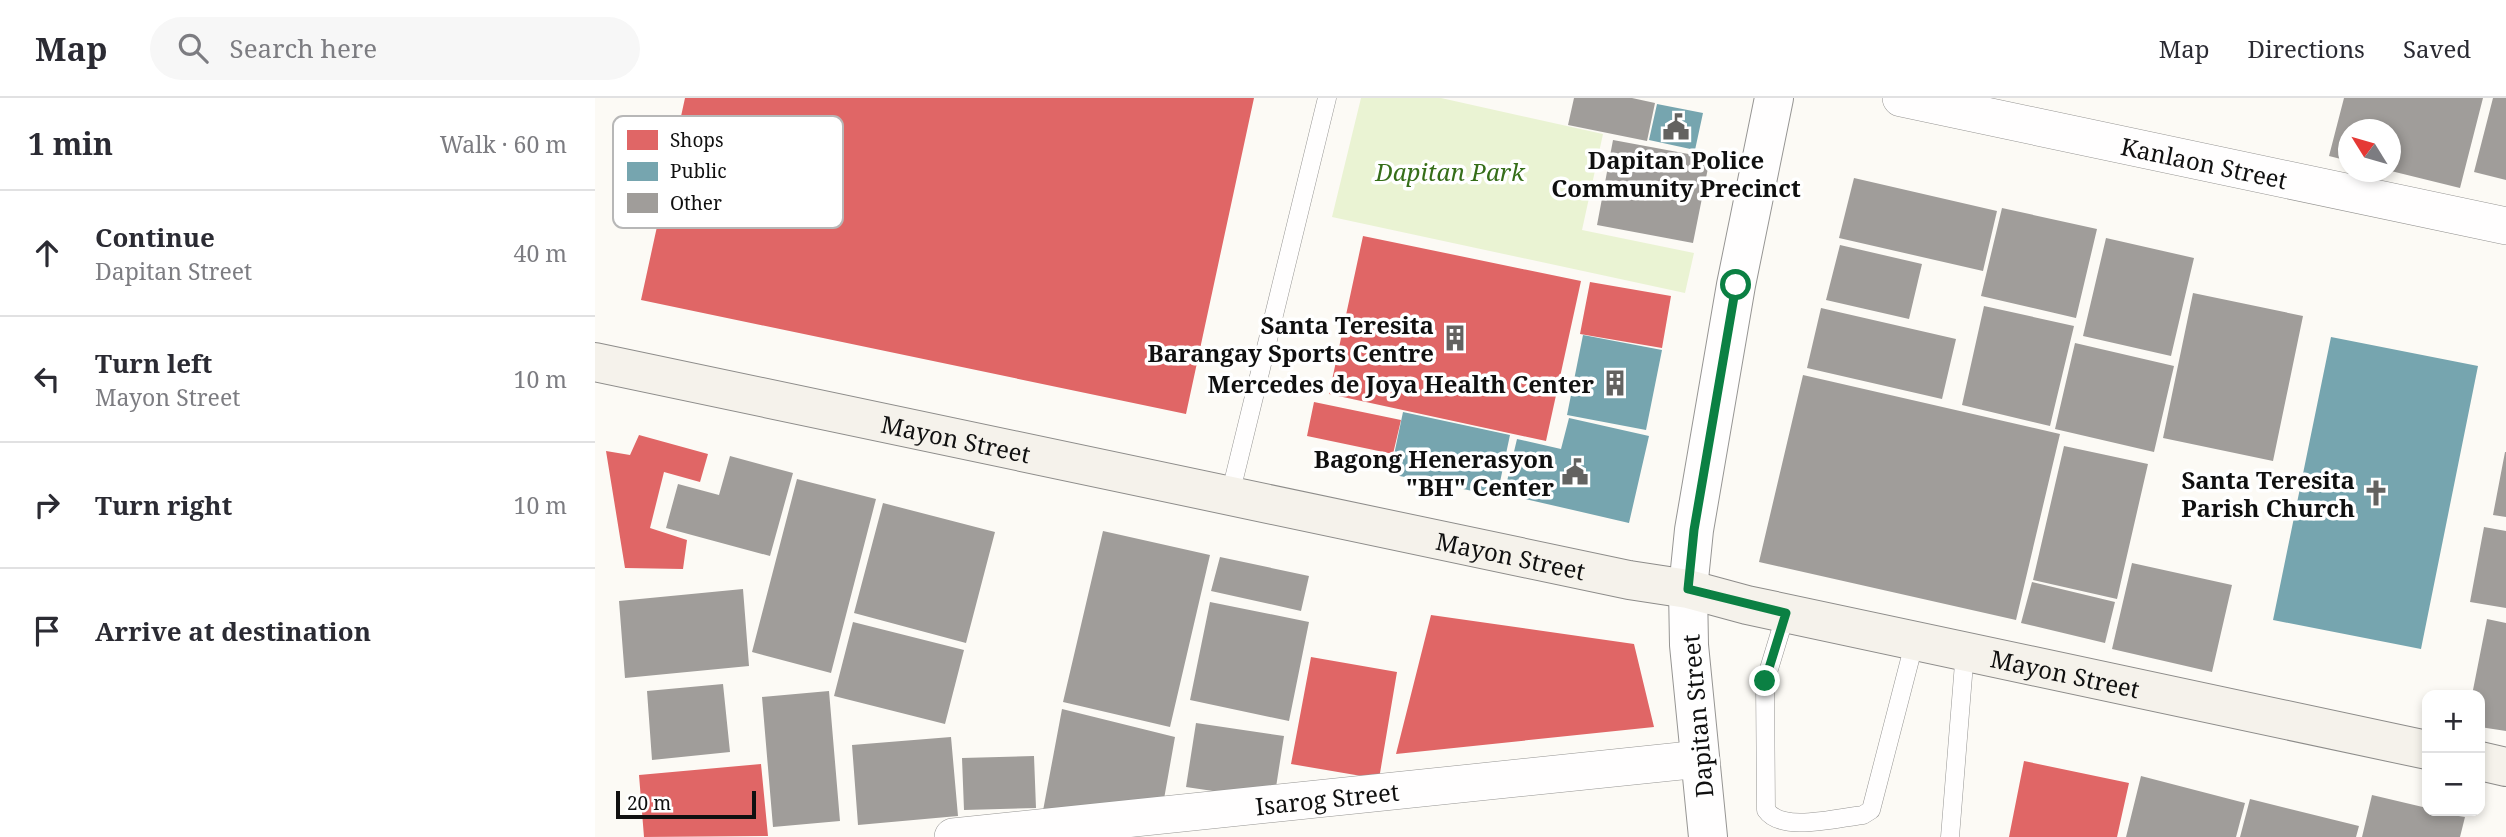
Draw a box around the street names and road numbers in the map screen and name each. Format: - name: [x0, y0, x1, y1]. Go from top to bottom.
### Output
- street label: Kanlaon Street: [2118, 128, 2291, 196]
- street label: Mayon Street: [878, 406, 1034, 470]
- street label: Mayon Street: [1433, 523, 1588, 587]
- street label: Dapitan Street: [1673, 633, 1721, 799]
- street label: Mayon Street: [1988, 641, 2143, 705]
- street label: Isarog Street: [1253, 774, 1401, 822]

